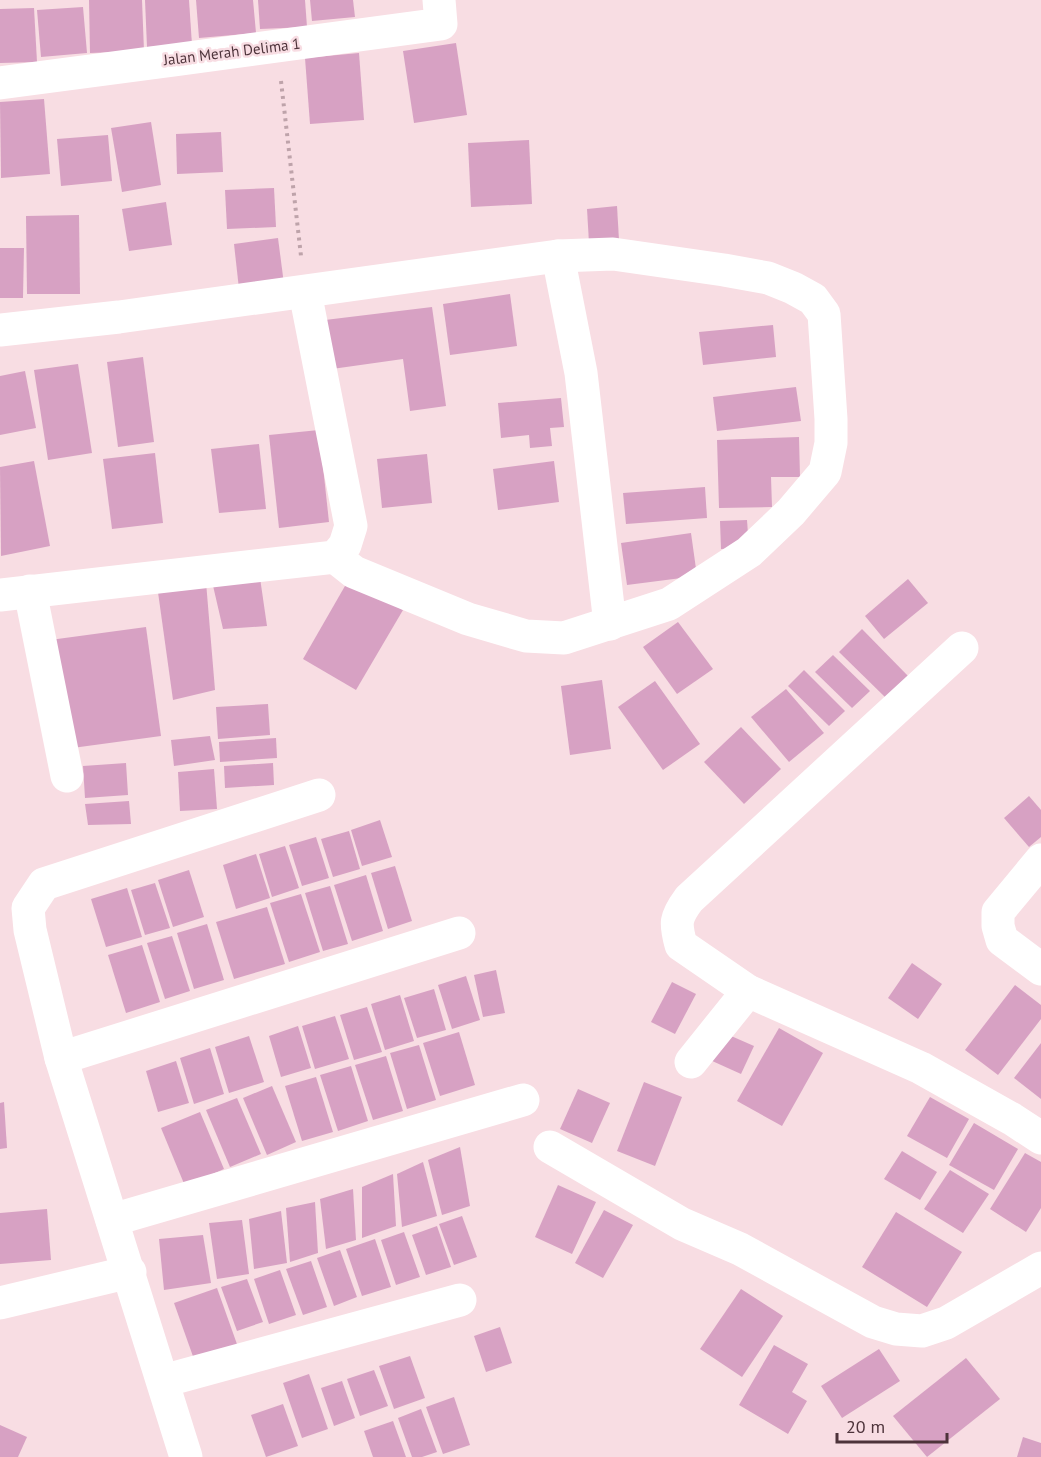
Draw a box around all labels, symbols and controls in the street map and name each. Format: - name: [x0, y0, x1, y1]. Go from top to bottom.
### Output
- street label: Jalan Merah Delima 1: [161, 34, 301, 69]
- scale bar: [837, 1406, 946, 1444]
- text: 20 m: [846, 1415, 885, 1438]

